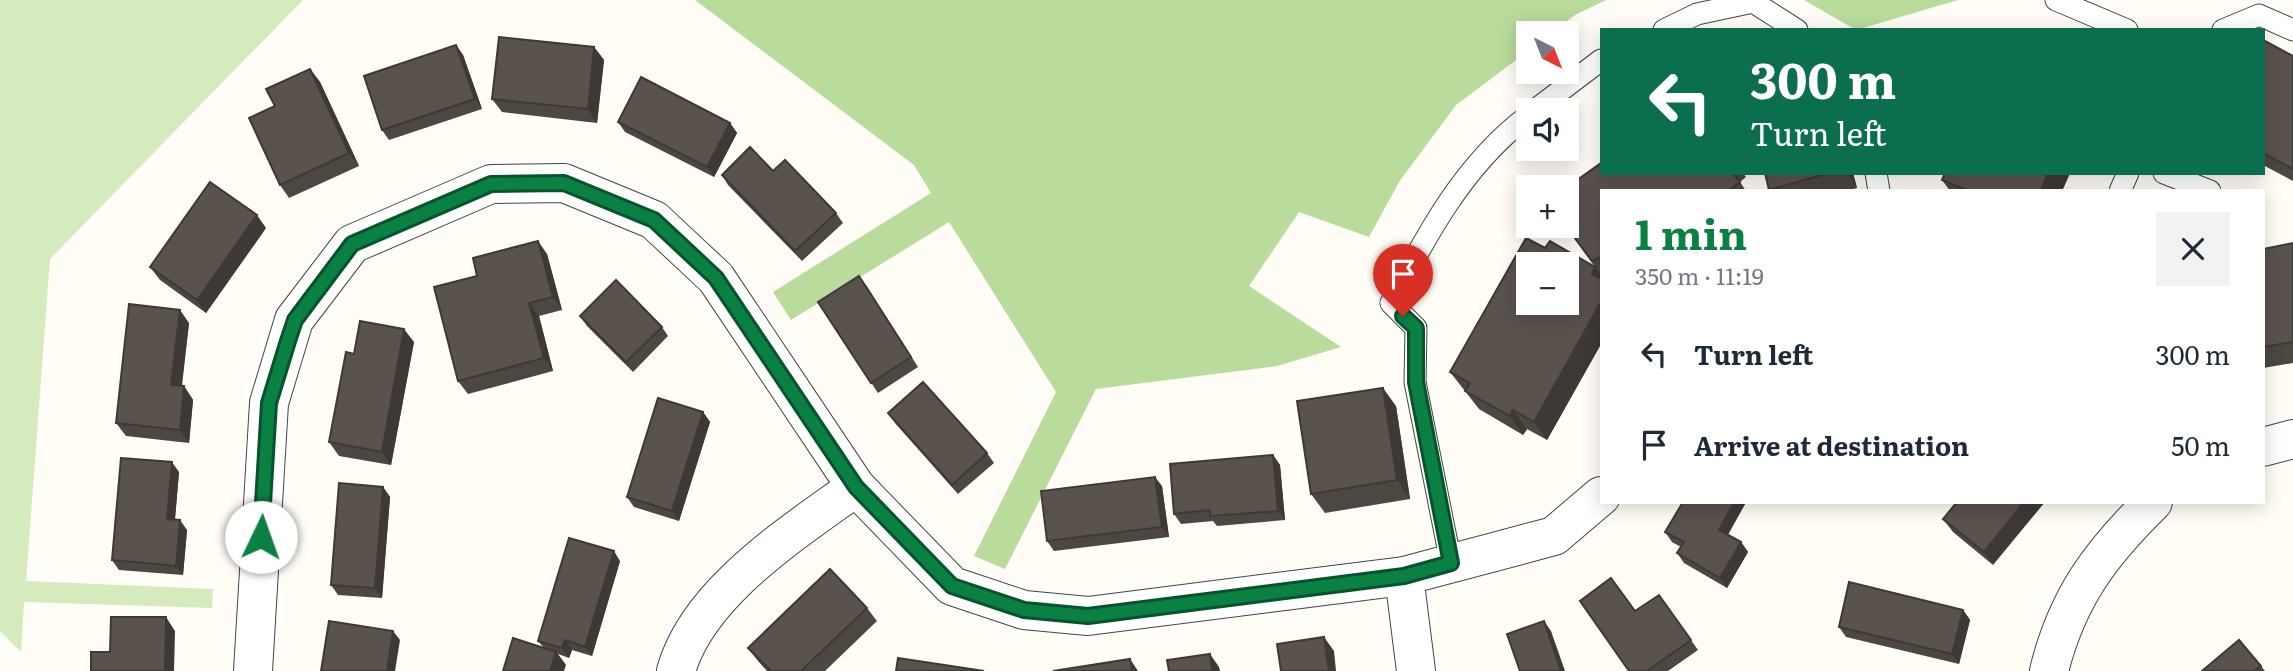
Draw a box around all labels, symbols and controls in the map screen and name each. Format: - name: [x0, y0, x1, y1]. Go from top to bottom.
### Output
- north arrow: [1516, 21, 1578, 84]
- map controls: [1516, 21, 1579, 315]
- text: 300 m: [1750, 41, 1896, 114]
- icon: left: [1635, 56, 1726, 147]
- button: sound: [1516, 98, 1579, 161]
- text: Turn left: [1750, 108, 1887, 156]
- button: +: [1516, 175, 1579, 238]
- text: 1 min: [1635, 201, 1747, 263]
- button: close: [2156, 212, 2230, 286]
- pin: [1373, 244, 1433, 316]
- button: −: [1516, 252, 1579, 315]
- icon: arrive: [1384, 255, 1422, 293]
- text: 350 m · 11:19: [1635, 258, 1764, 292]
- text: Turn left: [1694, 334, 1813, 373]
- text: 300 m: [2155, 334, 2230, 373]
- icon: left: [1635, 335, 1673, 373]
- text: Arrive at destination: [1694, 425, 1969, 464]
- text: 50 m: [2171, 425, 2230, 464]
- icon: arrive: [1635, 426, 1673, 464]
- position arrow: [224, 500, 298, 574]

